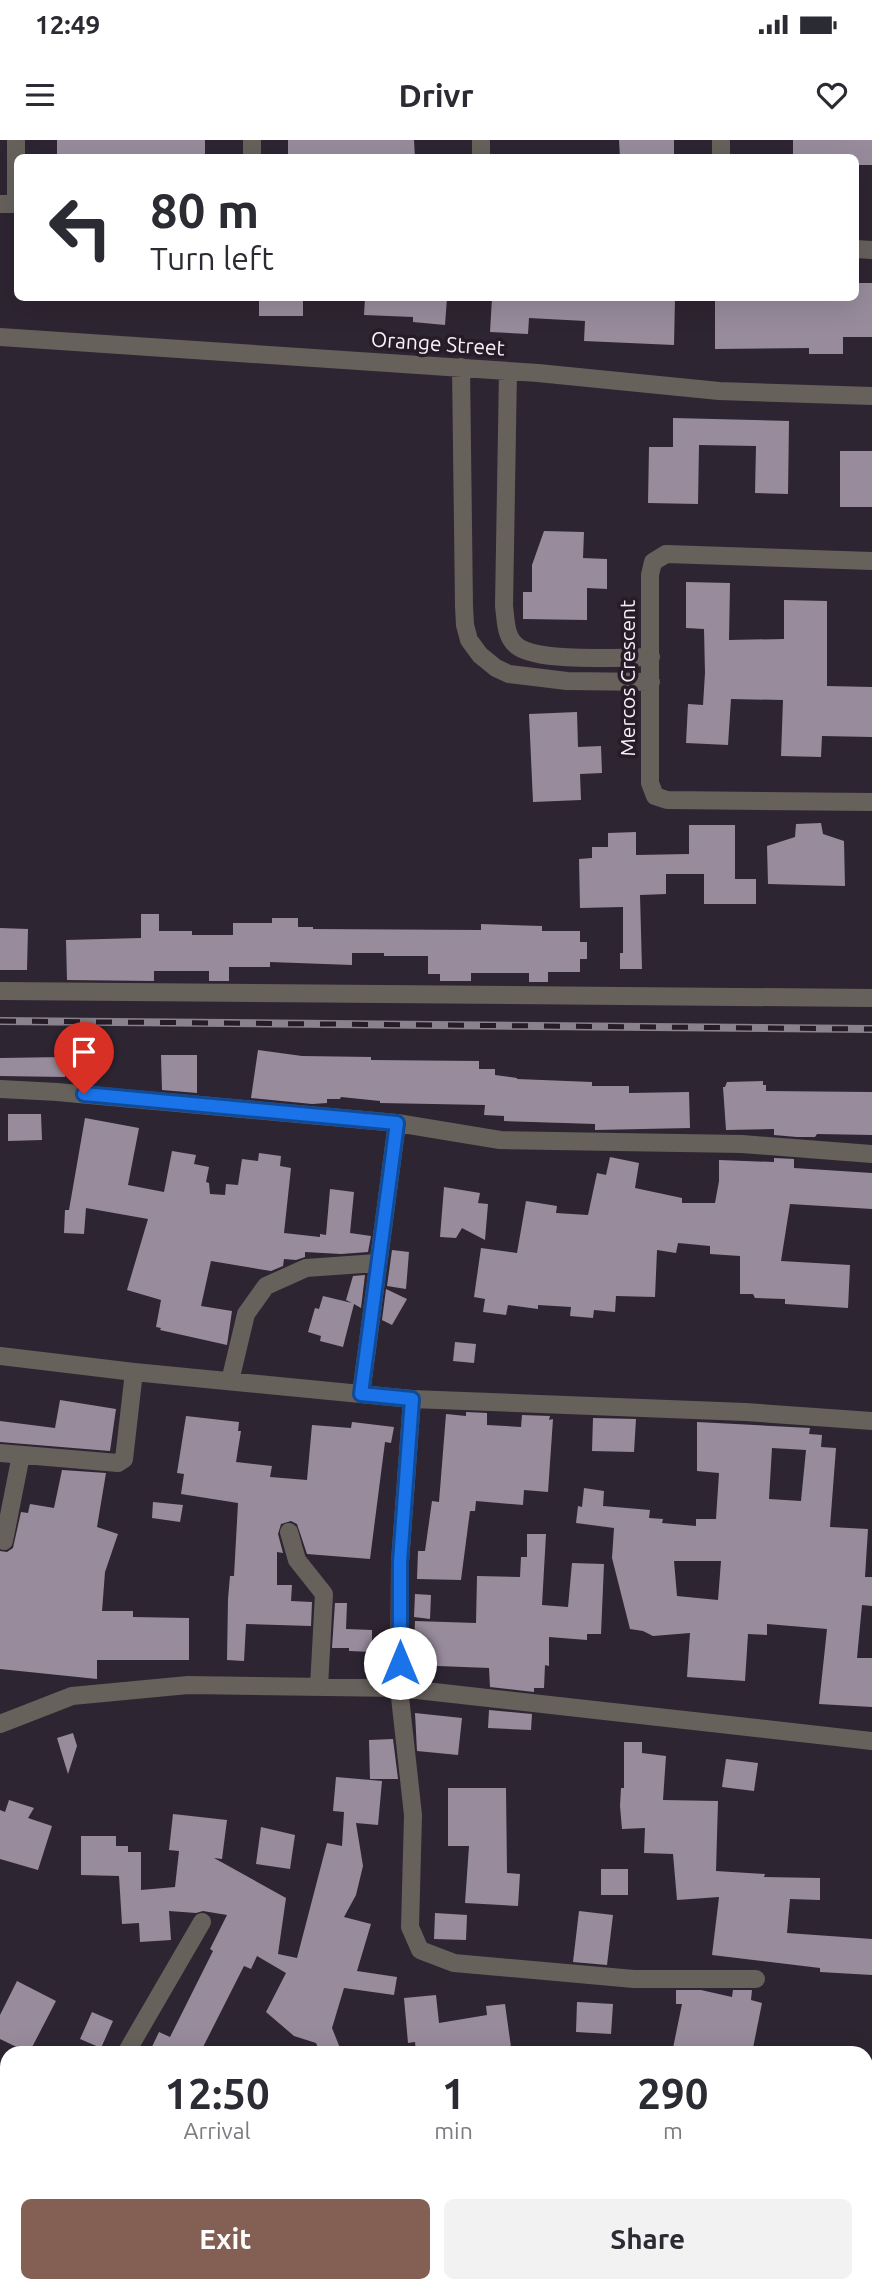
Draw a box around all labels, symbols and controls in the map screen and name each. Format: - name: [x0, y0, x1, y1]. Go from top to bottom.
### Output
- text: 12:49: [35, 10, 100, 39]
- icon: menu: [21, 76, 59, 114]
- icon: heart: [813, 76, 851, 114]
- text: Drivr: [398, 77, 474, 113]
- icon: left: [35, 182, 126, 273]
- text: 80 m: [150, 182, 259, 237]
- text: Turn left: [150, 240, 274, 276]
- street label: Orange Street: [370, 326, 506, 360]
- street label: Mercos Crescent: [615, 600, 639, 756]
- pin: [54, 1022, 114, 1094]
- icon: arrive: [65, 1033, 103, 1071]
- position arrow: [363, 1626, 437, 1700]
- text: 12:50: [165, 2070, 270, 2117]
- text: 1: [442, 2070, 465, 2117]
- text: 290: [637, 2070, 708, 2117]
- text: Arrival: [184, 2118, 251, 2143]
- text: min: [434, 2118, 473, 2143]
- text: m: [663, 2118, 683, 2143]
- button: Exit: [21, 2199, 430, 2279]
- button: Share: [444, 2199, 852, 2279]

